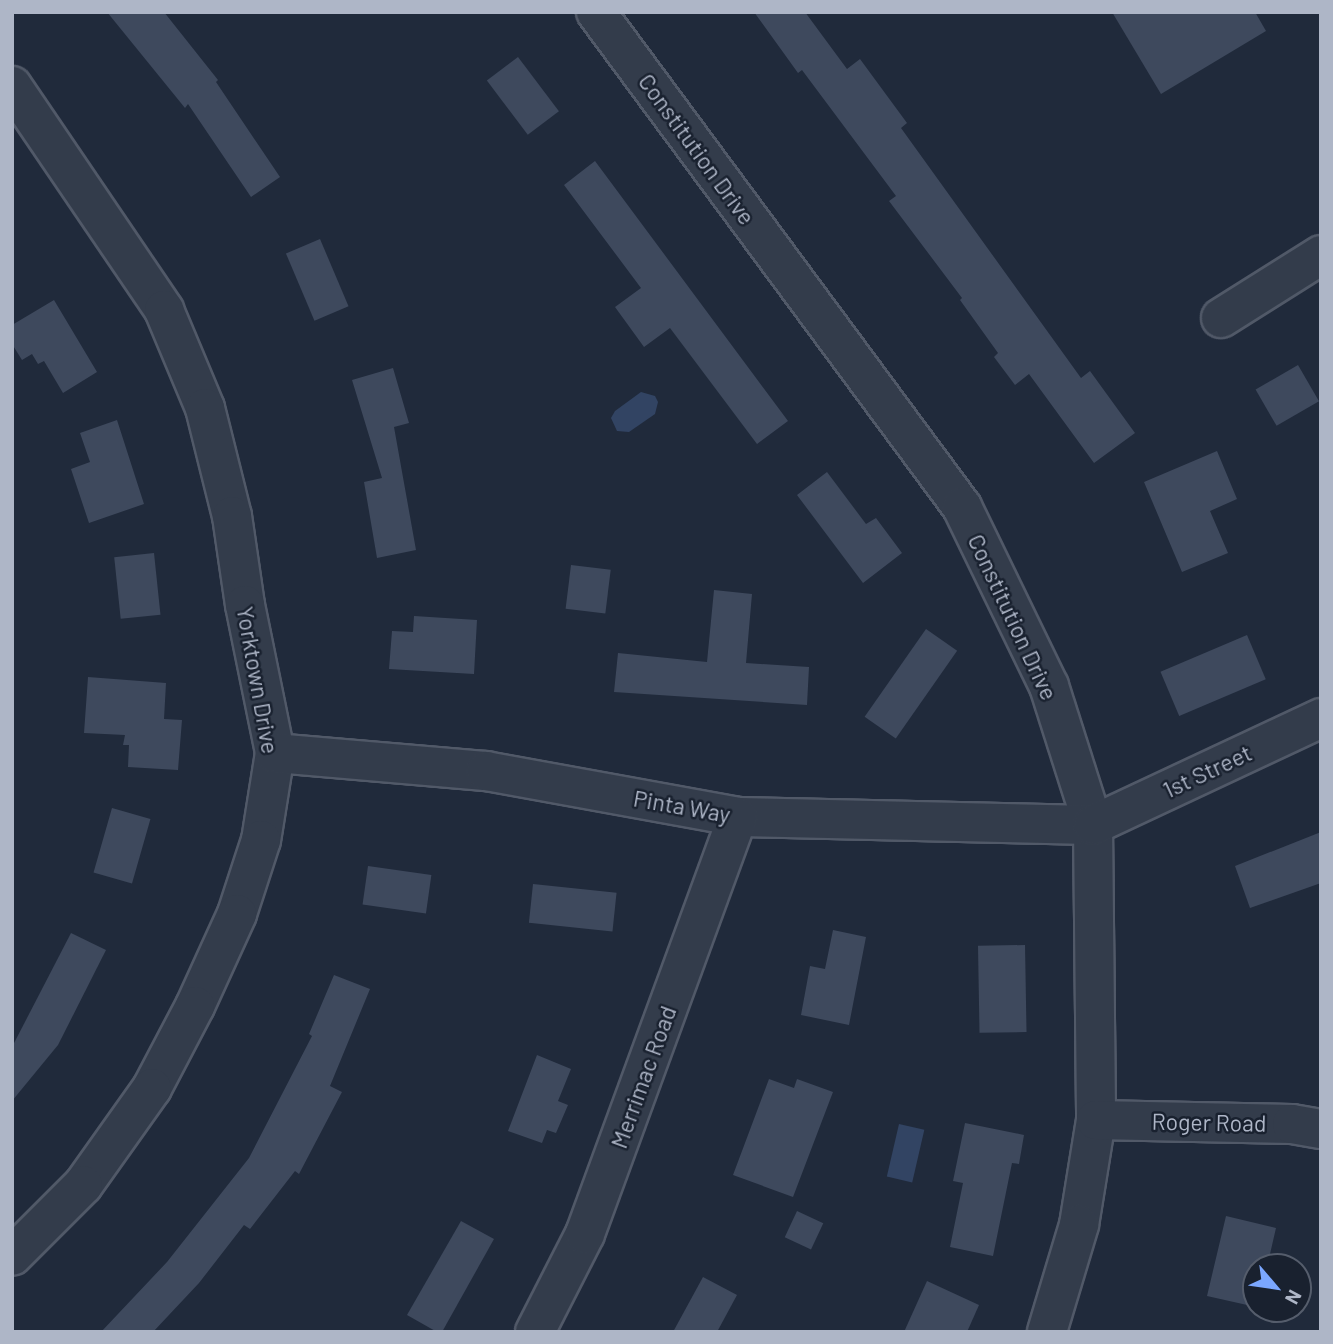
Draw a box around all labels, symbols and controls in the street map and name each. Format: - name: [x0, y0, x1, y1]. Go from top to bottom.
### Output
- street label: Constitution Drive: [633, 68, 761, 230]
- street label: Constitution Drive: [962, 530, 1064, 704]
- street label: Yorktown Drive: [231, 604, 285, 756]
- street label: 1st Street: [1158, 738, 1256, 804]
- street label: Pinta Way: [631, 784, 733, 828]
- street label: Merrimac Road: [604, 1002, 682, 1152]
- street label: Roger Road: [1151, 1107, 1267, 1137]
- north arrow: [1242, 1253, 1312, 1323]
- text: N: [1281, 1286, 1307, 1309]

